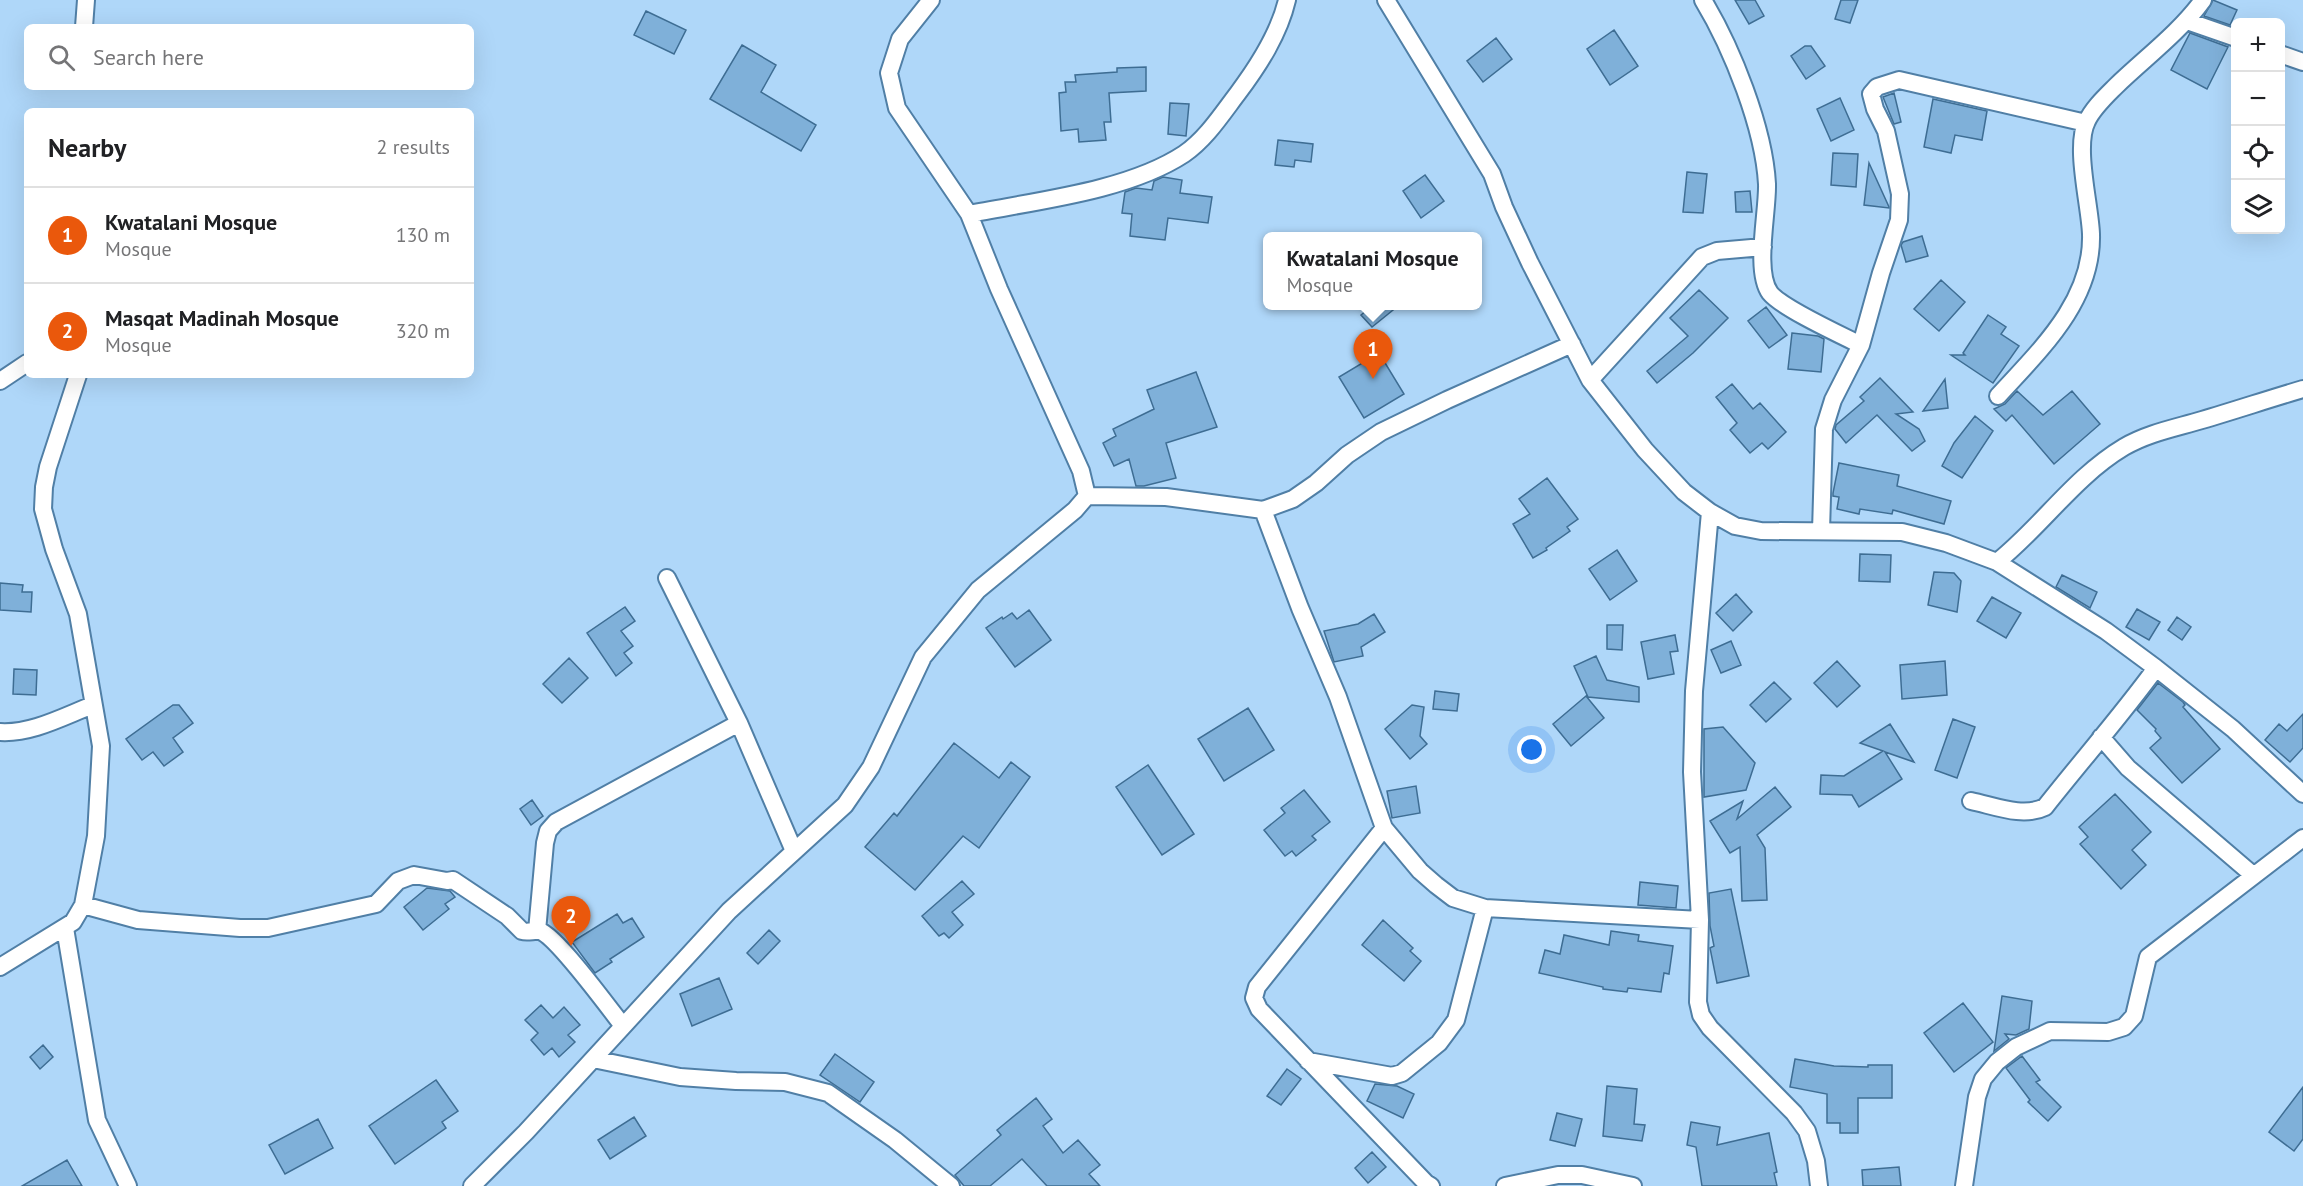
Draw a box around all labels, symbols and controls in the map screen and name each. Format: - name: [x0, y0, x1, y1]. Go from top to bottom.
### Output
- map controls: [2231, 18, 2285, 234]
- button: +: [2231, 18, 2285, 72]
- search box: [24, 24, 474, 90]
- icon: search: [45, 41, 78, 74]
- text: Search here: [93, 43, 204, 71]
- button: −: [2231, 72, 2285, 126]
- button: locate: [2231, 126, 2285, 180]
- text: Nearby: [48, 131, 126, 164]
- text: 2 results: [377, 134, 450, 160]
- button: layers: [2231, 180, 2285, 234]
- text: Kwatalani Mosque: [105, 208, 277, 236]
- text: 1: [62, 222, 73, 248]
- text: 130 m: [396, 222, 450, 248]
- popup: [1263, 232, 1482, 310]
- text: Mosque: [105, 236, 172, 262]
- text: Kwatalani Mosque: [1286, 244, 1459, 272]
- text: Mosque: [1286, 272, 1353, 298]
- text: Masqat Madinah Mosque: [105, 304, 339, 332]
- text: 2: [62, 318, 73, 344]
- text: 320 m: [396, 318, 450, 344]
- pin: 1: [1354, 330, 1392, 379]
- text: Mosque: [105, 332, 172, 358]
- your location: [1517, 735, 1546, 764]
- pin: 2: [552, 896, 590, 946]

